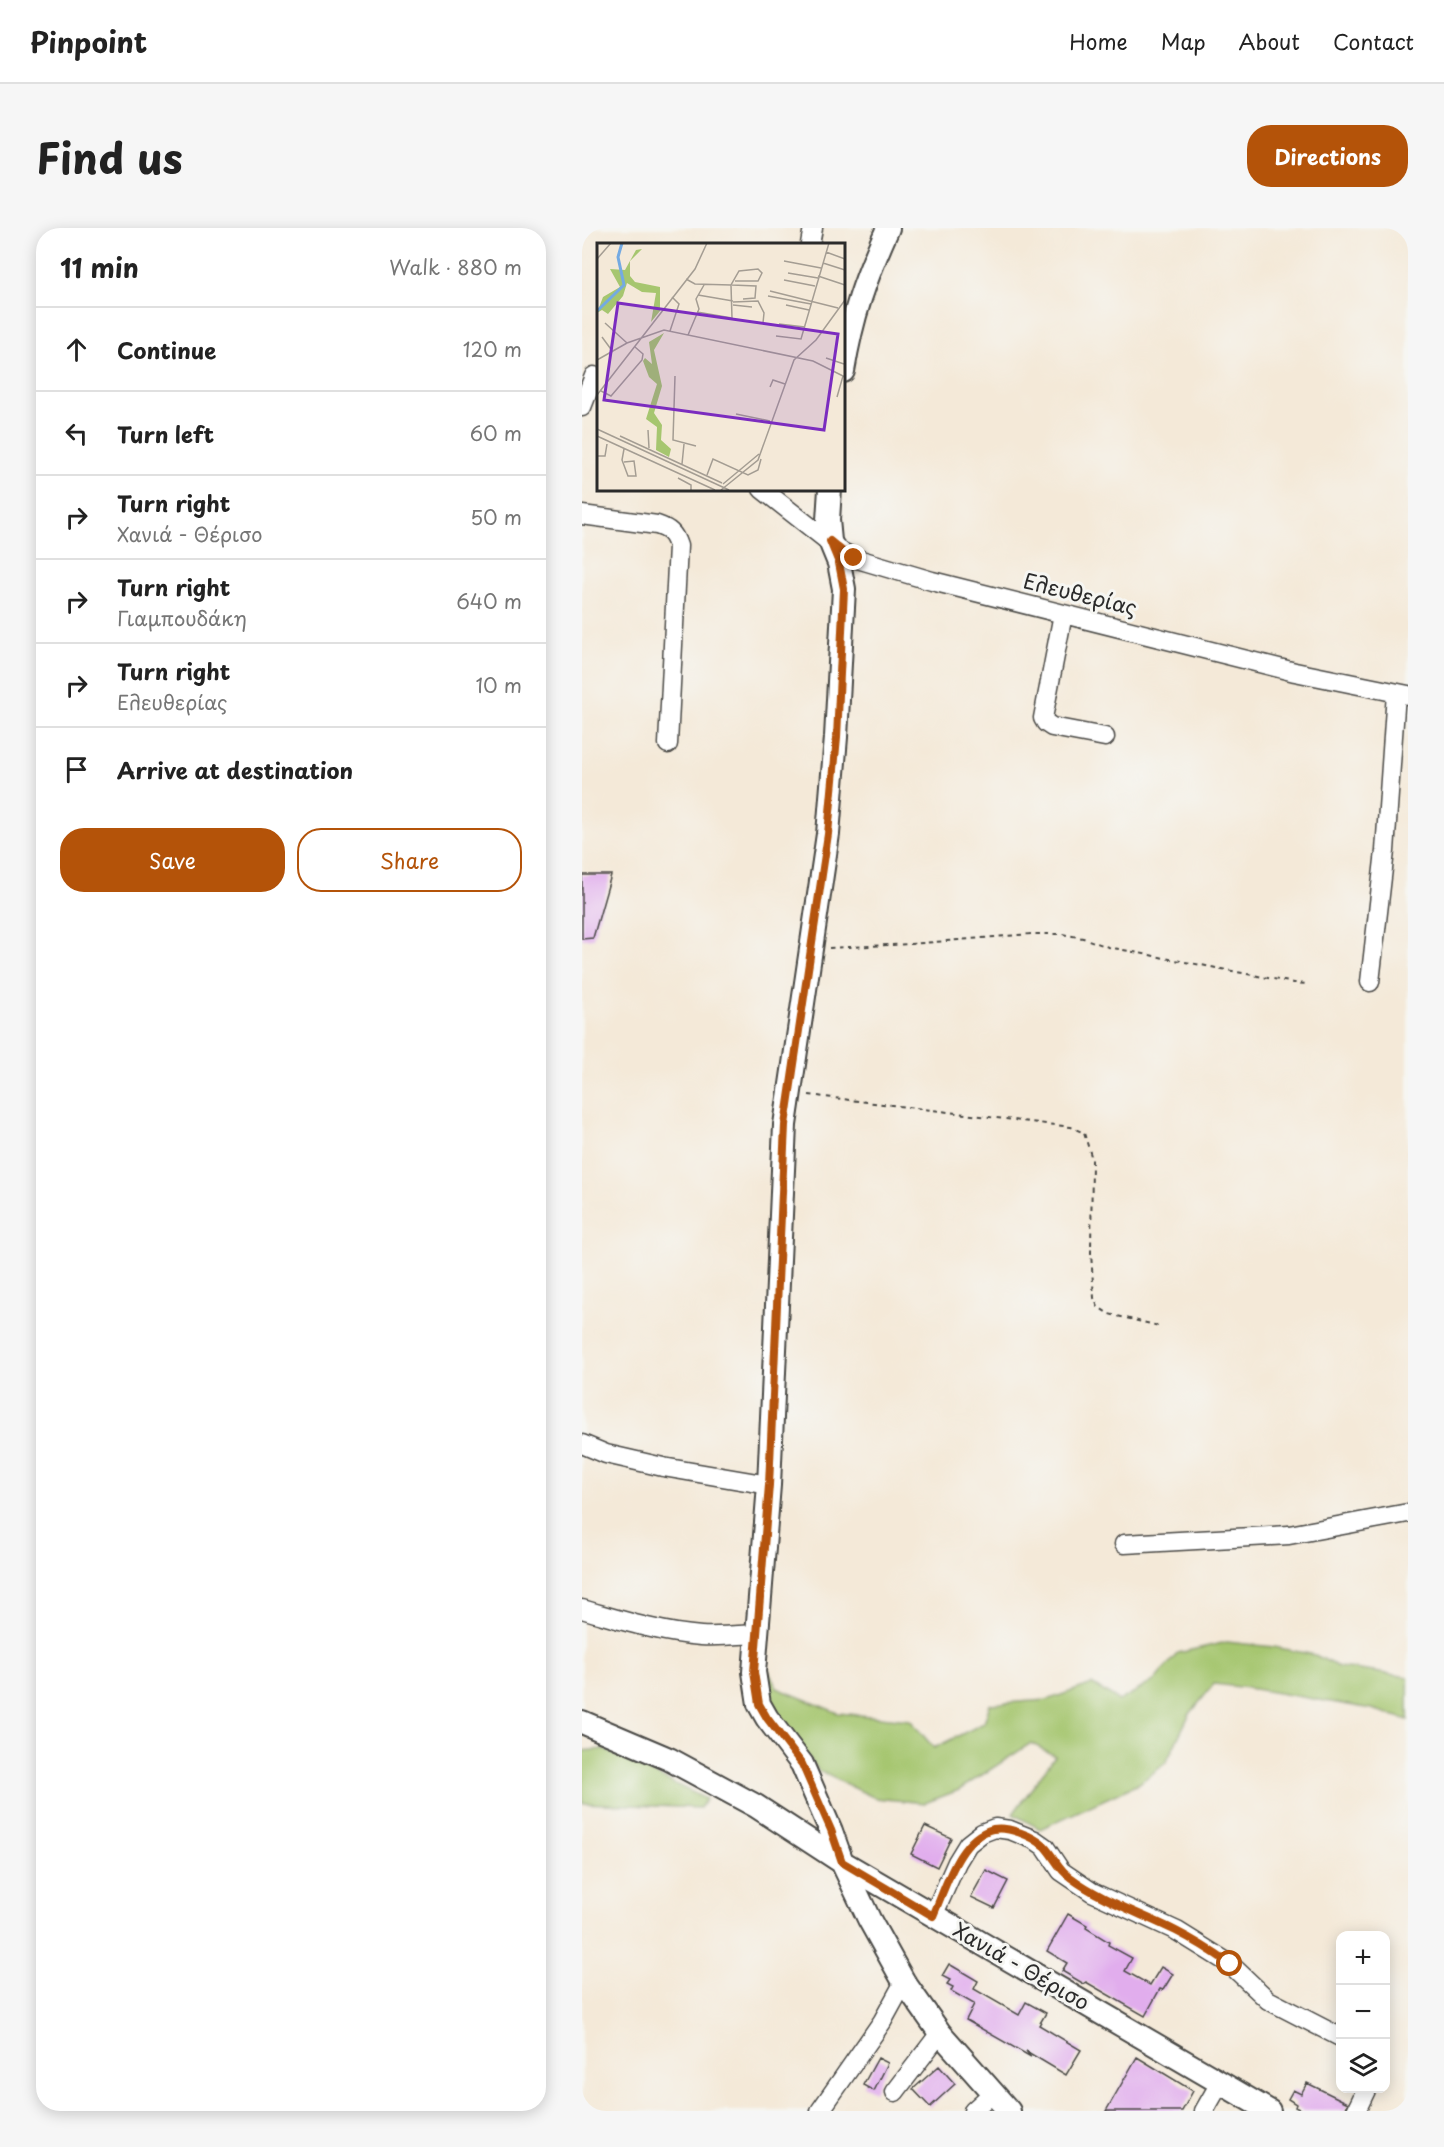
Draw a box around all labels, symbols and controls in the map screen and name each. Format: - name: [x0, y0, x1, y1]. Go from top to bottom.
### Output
- text: Pinpoint: [30, 20, 147, 63]
- text: Home: [1069, 25, 1128, 57]
- text: Map: [1161, 25, 1206, 57]
- text: About: [1239, 25, 1300, 57]
- text: Contact: [1333, 25, 1414, 57]
- text: Find us: [36, 125, 183, 188]
- button: Directions: [1247, 125, 1408, 187]
- inset map: [597, 243, 844, 490]
- text: 11 min: [60, 248, 139, 287]
- text: Walk · 880 m: [389, 252, 522, 282]
- icon: ahead: [60, 333, 93, 366]
- text: Continue: [117, 333, 216, 366]
- text: 120 m: [463, 334, 522, 364]
- icon: left: [60, 417, 93, 450]
- text: Turn left: [117, 417, 214, 450]
- text: 60 m: [470, 418, 522, 448]
- text: Turn right: [117, 486, 230, 519]
- icon: right: [60, 501, 93, 534]
- text: 50 m: [470, 502, 522, 532]
- text: Χανιά - Θέρισο: [117, 519, 262, 549]
- route end: [840, 544, 866, 570]
- street label: Ελευθερίας: [1020, 564, 1141, 623]
- text: Turn right: [117, 570, 230, 603]
- icon: right: [60, 585, 93, 618]
- text: 640 m: [456, 586, 522, 616]
- text: Γιαμπουδάκη: [117, 603, 247, 633]
- text: Turn right: [117, 654, 230, 687]
- icon: right: [60, 669, 93, 702]
- text: 10 m: [475, 670, 522, 700]
- text: Ελευθερίας: [117, 687, 227, 717]
- icon: arrive: [60, 753, 93, 786]
- text: Arrive at destination: [117, 753, 353, 786]
- button: Save: [60, 828, 285, 892]
- button: Share: [297, 828, 522, 892]
- street label: Χανιά - Θέρισο: [948, 1913, 1096, 2017]
- map controls: [1336, 1931, 1390, 2093]
- button: +: [1336, 1931, 1390, 1985]
- route start: [1216, 1950, 1242, 1976]
- button: −: [1336, 1985, 1390, 2039]
- button: layers: [1336, 2039, 1390, 2093]

